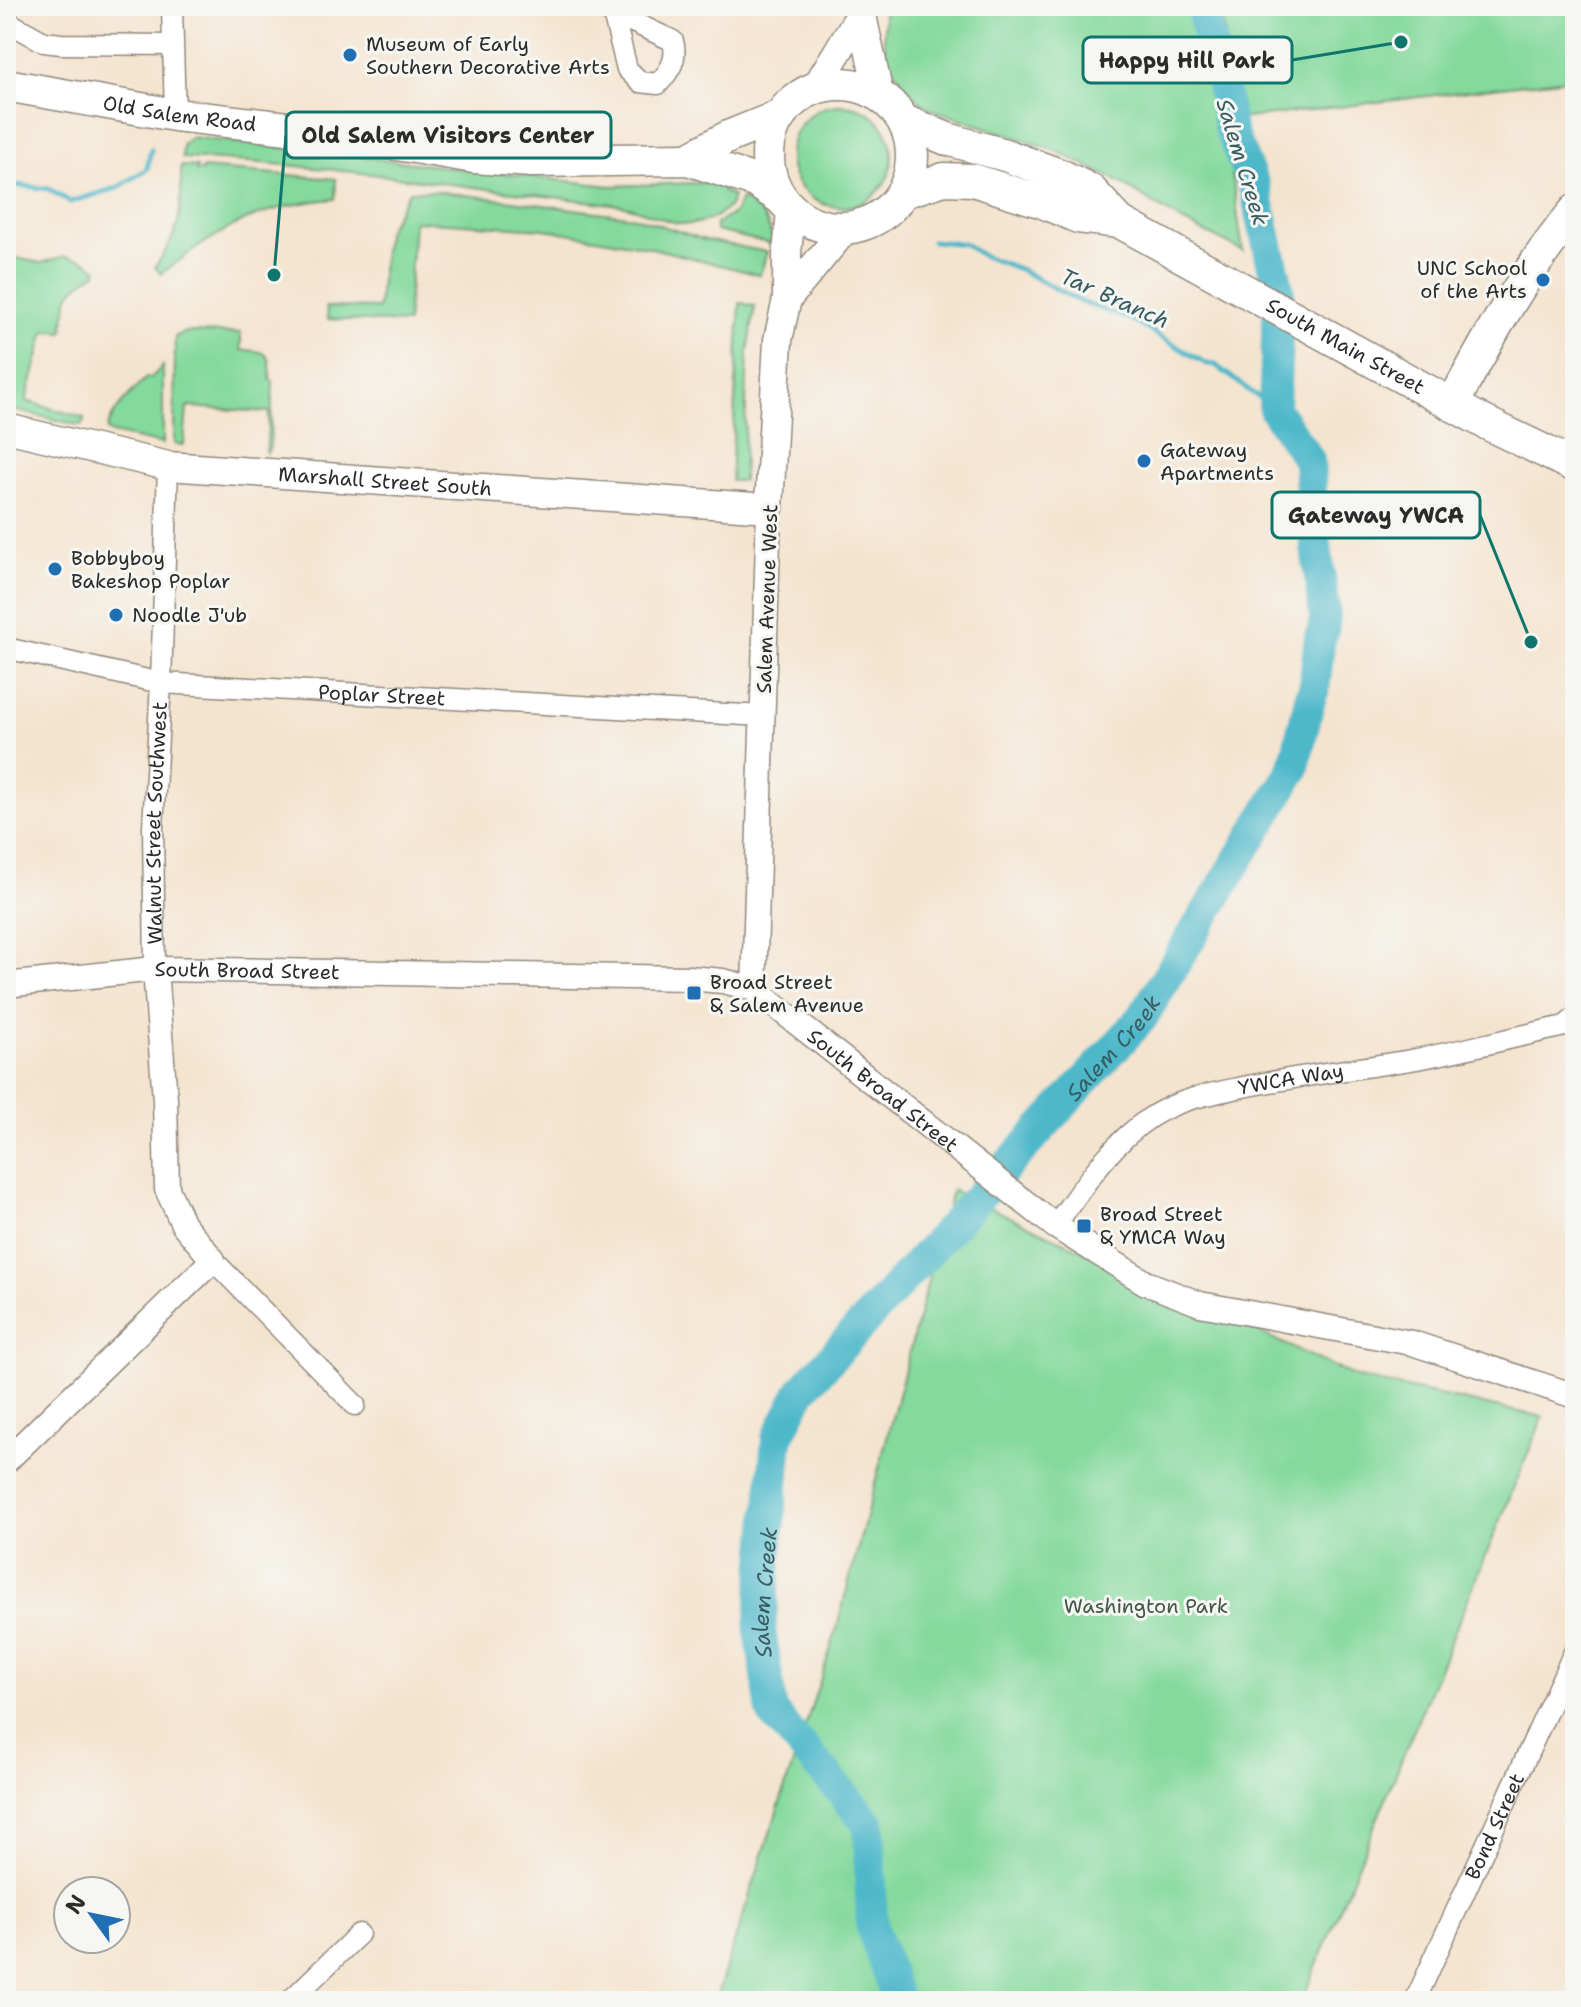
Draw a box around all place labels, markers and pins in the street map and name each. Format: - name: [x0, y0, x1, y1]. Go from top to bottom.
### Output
- place label: Museum of Early Southern Decorative Arts: [366, 31, 610, 80]
- callout: Happy Hill Park: [1083, 37, 1292, 83]
- marker: Museum of Early Southern Decorative Arts: [341, 46, 359, 64]
- callout: Old Salem Visitors Center: [286, 112, 611, 158]
- place label: UNC School of the Arts: [1417, 255, 1527, 304]
- marker: UNC School of the Arts: [1534, 271, 1552, 289]
- place label: Gateway Apartments: [1160, 437, 1274, 486]
- marker: Gateway Apartments: [1135, 452, 1153, 470]
- callout: Gateway YWCA: [1272, 492, 1480, 538]
- place label: Bobbyboy Bakeshop Poplar: [71, 545, 231, 594]
- marker: Bobbyboy Bakeshop Poplar: [46, 560, 64, 578]
- place label: Noodle J'ub: [132, 602, 247, 628]
- marker: Noodle J'ub: [107, 606, 125, 624]
- place label: Broad Street & Salem Avenue: [710, 969, 864, 1018]
- marker: Broad Street & Salem Avenue: [685, 984, 703, 1002]
- place label: Broad Street & YMCA Way: [1100, 1201, 1226, 1250]
- marker: Broad Street & YMCA Way: [1075, 1217, 1093, 1235]

